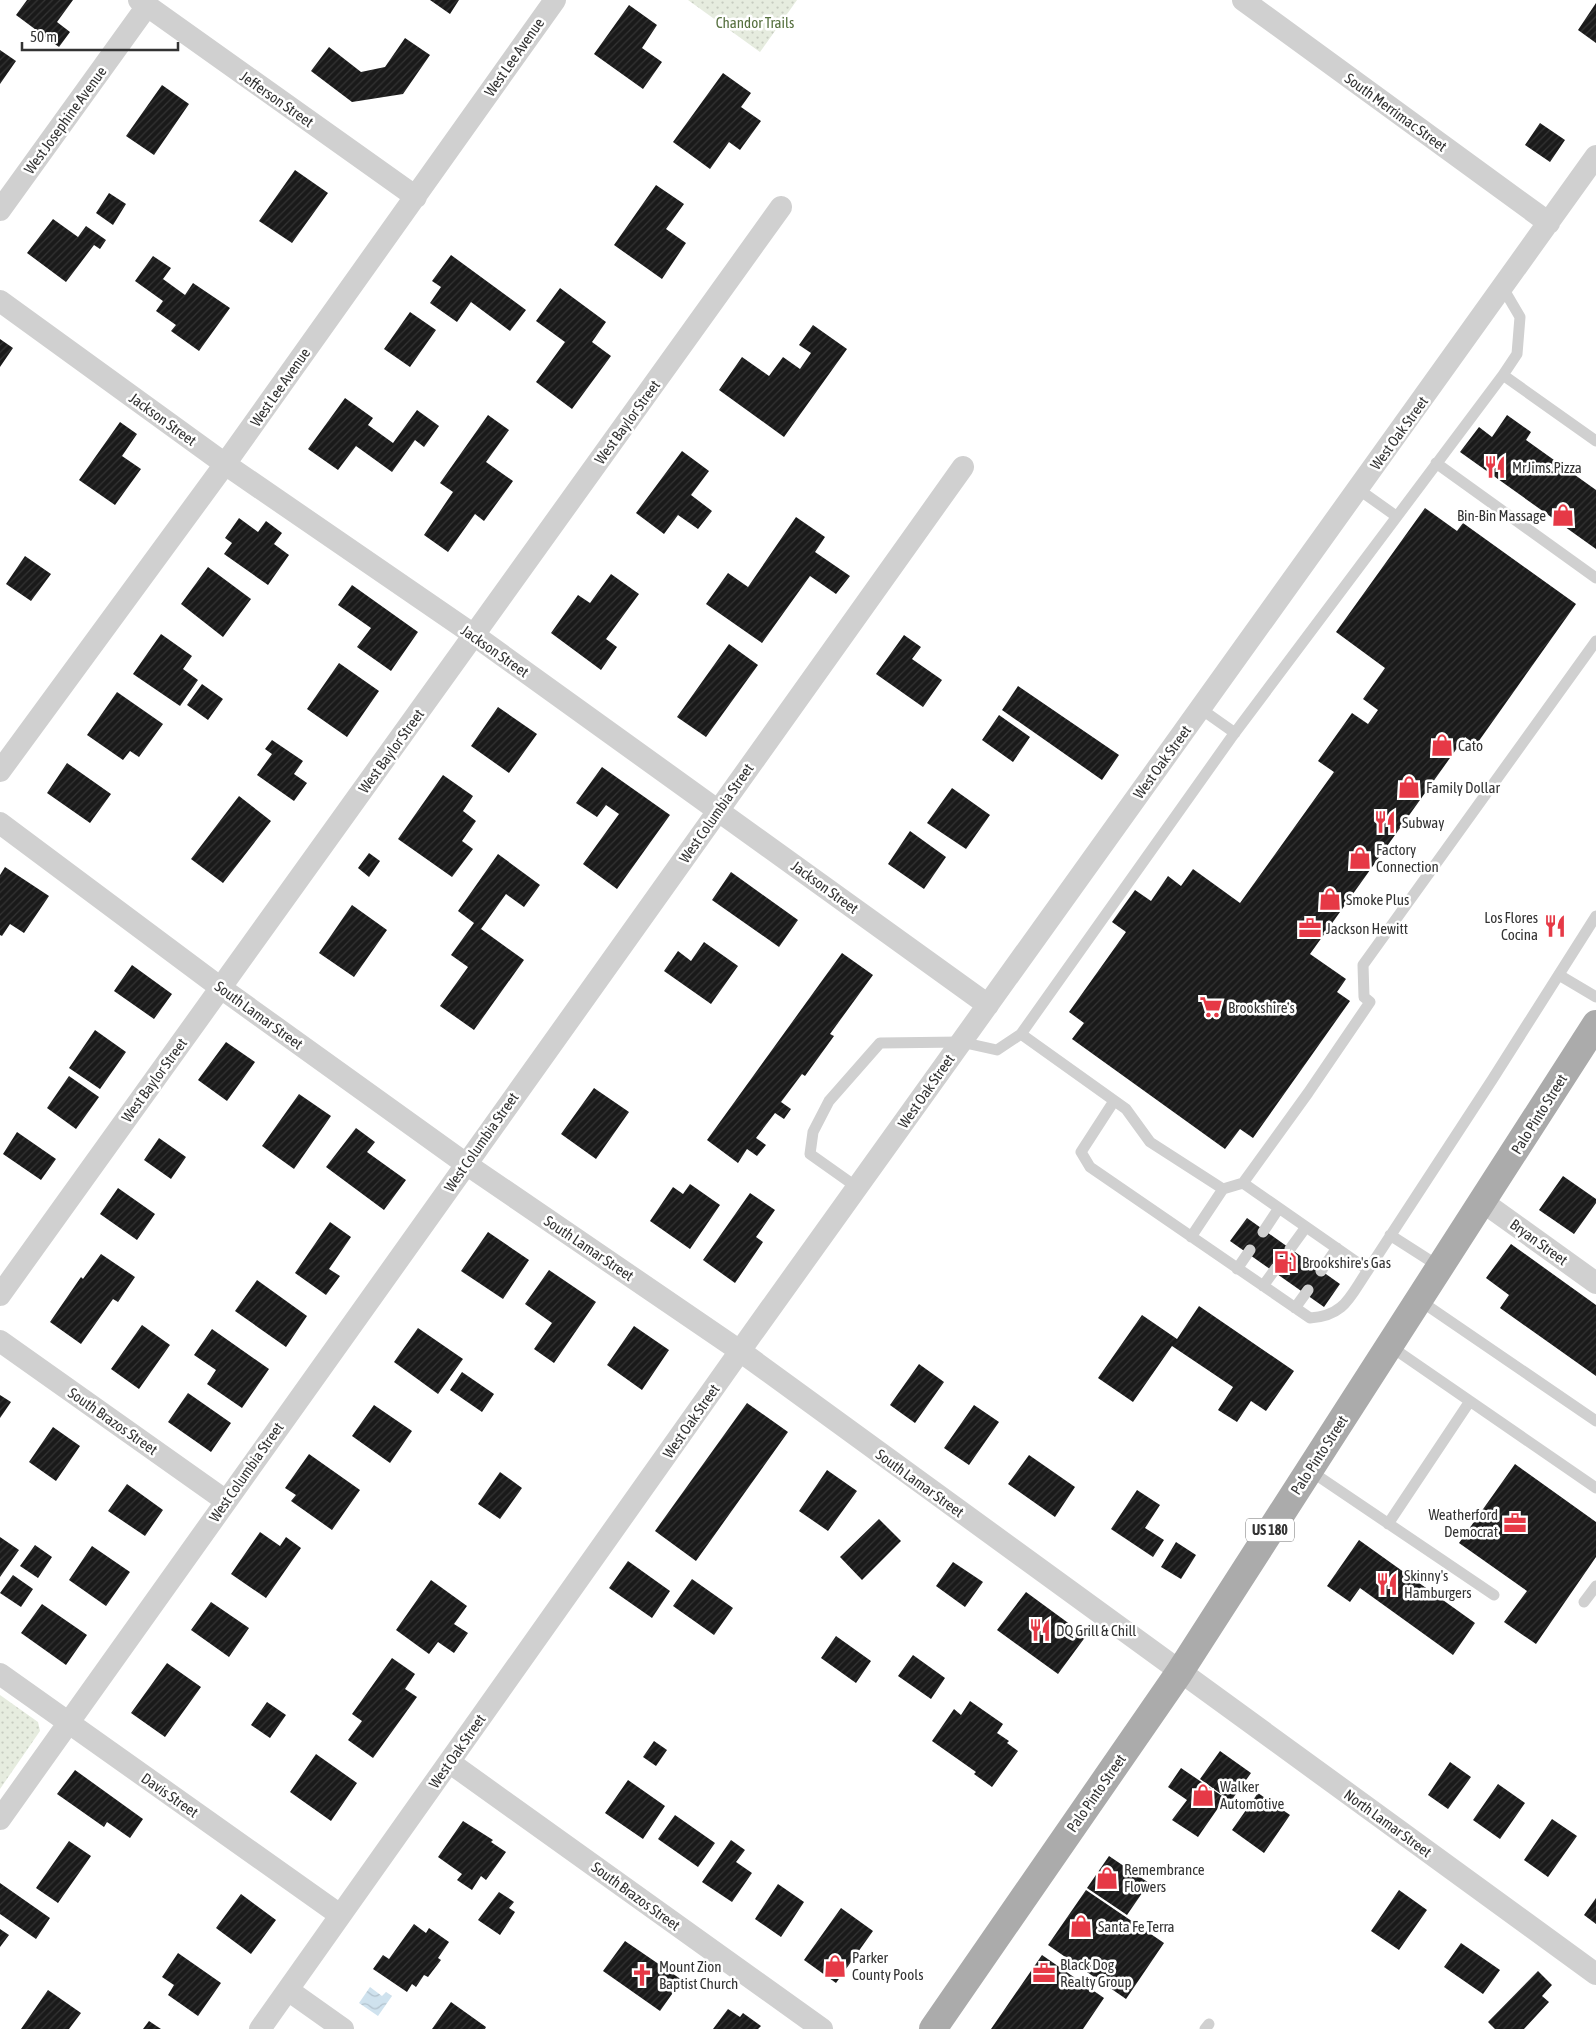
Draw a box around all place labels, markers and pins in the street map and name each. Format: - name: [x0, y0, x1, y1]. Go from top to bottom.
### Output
- restaurant icon: MrJims.Pizza: [1482, 454, 1508, 480]
- place label: MrJims.Pizza: [1512, 459, 1582, 476]
- shop icon: Bin-Bin Massage: [1550, 502, 1576, 528]
- place label: Bin-Bin Massage: [1457, 507, 1546, 524]
- shop icon: Cato: [1429, 732, 1455, 758]
- place label: Cato: [1458, 737, 1483, 754]
- shop icon: Family Dollar: [1396, 774, 1422, 800]
- place label: Family Dollar: [1426, 779, 1500, 796]
- restaurant icon: Subway: [1372, 809, 1398, 835]
- place label: Subway: [1402, 814, 1444, 831]
- place label: Factory Connection: [1376, 841, 1439, 875]
- shop icon: Factory Connection: [1347, 845, 1373, 871]
- shop icon: Smoke Plus: [1317, 886, 1343, 912]
- place label: Smoke Plus: [1346, 891, 1409, 908]
- place label: Los Flores Cocina: [1484, 909, 1538, 943]
- restaurant icon: Los Flores Cocina: [1542, 913, 1568, 939]
- office icon: Jackson Hewitt: [1297, 915, 1323, 941]
- place label: Jackson Hewitt: [1326, 920, 1408, 937]
- supermarket icon: Brookshire's: [1198, 994, 1224, 1020]
- place label: Brookshire's: [1228, 999, 1295, 1016]
- fuel station icon: Brookshire's Gas: [1272, 1249, 1298, 1275]
- place label: Brookshire's Gas: [1302, 1254, 1391, 1271]
- place label: Weatherford Democrat: [1428, 1506, 1498, 1540]
- office icon: Weatherford Democrat: [1502, 1510, 1528, 1536]
- place label: Skinny's Hamburgers: [1404, 1567, 1472, 1601]
- restaurant icon: Skinny's Hamburgers: [1374, 1571, 1400, 1597]
- restaurant icon: DQ Grill & Chill: [1027, 1617, 1053, 1643]
- place label: DQ Grill & Chill: [1056, 1622, 1136, 1639]
- place label: Walker Automotive: [1220, 1778, 1284, 1812]
- shop icon: Walker Automotive: [1190, 1782, 1216, 1808]
- place label: Remembrance Flowers: [1124, 1861, 1205, 1895]
- shop icon: Remembrance Flowers: [1094, 1865, 1120, 1891]
- shop icon: Santa Fe Terra: [1068, 1913, 1094, 1939]
- place label: Santa Fe Terra: [1098, 1918, 1175, 1935]
- place label: Parker County Pools: [852, 1949, 923, 1983]
- shop icon: Parker County Pools: [822, 1953, 848, 1979]
- place label: Black Dog Realty Group: [1060, 1956, 1132, 1990]
- place label: Mount Zion Baptist Church: [659, 1958, 738, 1992]
- office icon: Black Dog Realty Group: [1031, 1960, 1057, 1986]
- church icon: Mount Zion Baptist Church: [629, 1962, 655, 1988]

